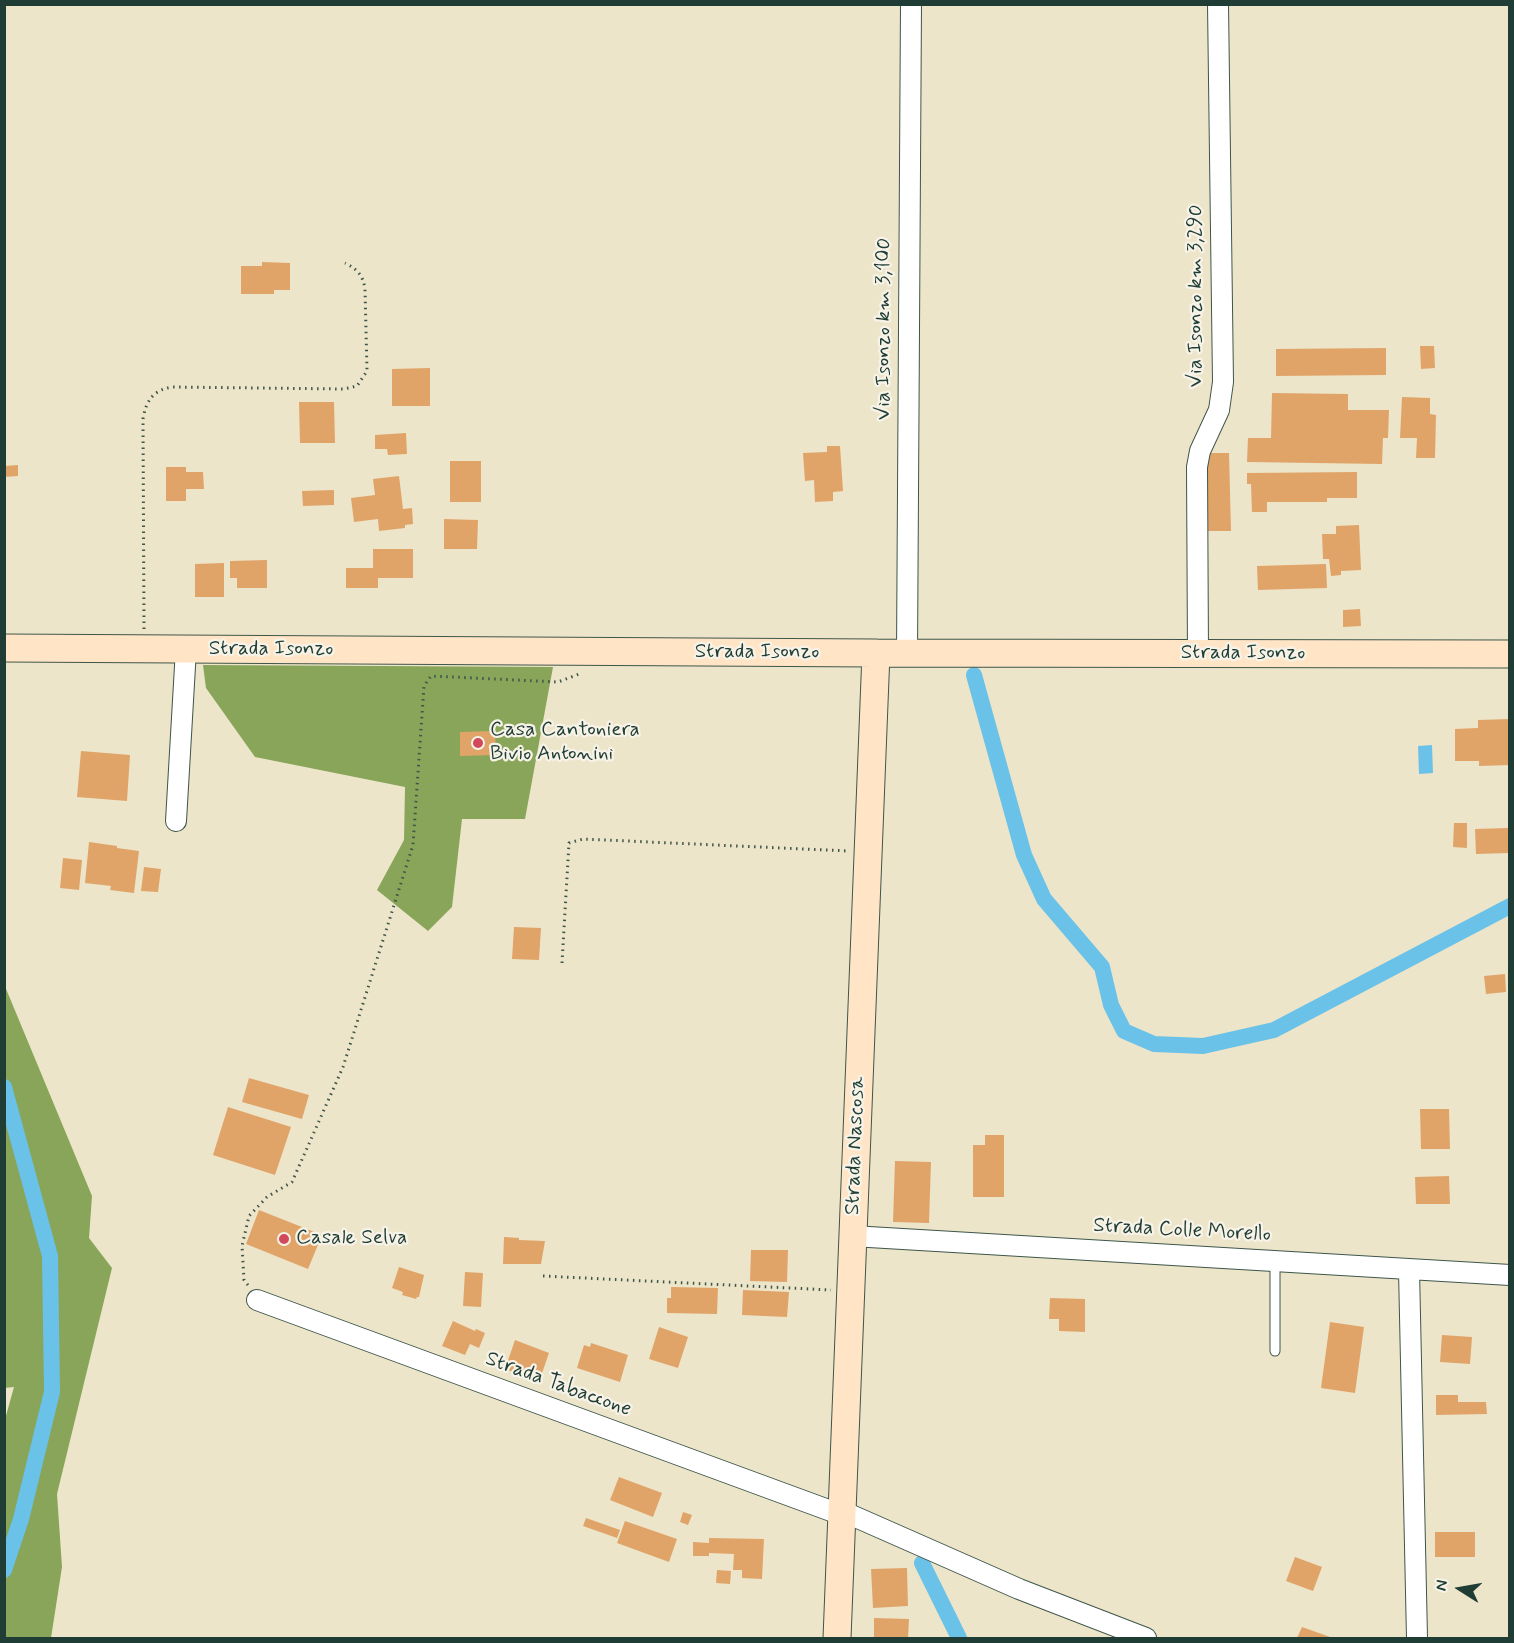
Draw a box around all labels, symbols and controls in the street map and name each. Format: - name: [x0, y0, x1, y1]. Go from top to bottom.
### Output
- street label: Via Isonzo km 3,290: [1184, 204, 1210, 388]
- street label: Via Isonzo km 3,100: [872, 238, 898, 420]
- street label: Strada Isonzo: [209, 637, 333, 663]
- street label: Strada Isonzo: [695, 640, 819, 666]
- street label: Strada Isonzo: [1181, 641, 1305, 667]
- place label: Casa Cantoniera Bivio Antonini: [490, 718, 640, 768]
- marker: Casa Cantoniera Bivio Antonini: [471, 736, 485, 750]
- street label: Strada Nascosa: [841, 1076, 871, 1216]
- street label: Strada Colle Morello: [1093, 1214, 1271, 1248]
- place label: Casale Selva: [296, 1226, 407, 1252]
- marker: Casale Selva: [277, 1232, 291, 1246]
- street label: Strada Tabaccone: [482, 1347, 634, 1423]
- north arrow: [1430, 1559, 1490, 1619]
- text: N: [1431, 1578, 1453, 1593]

